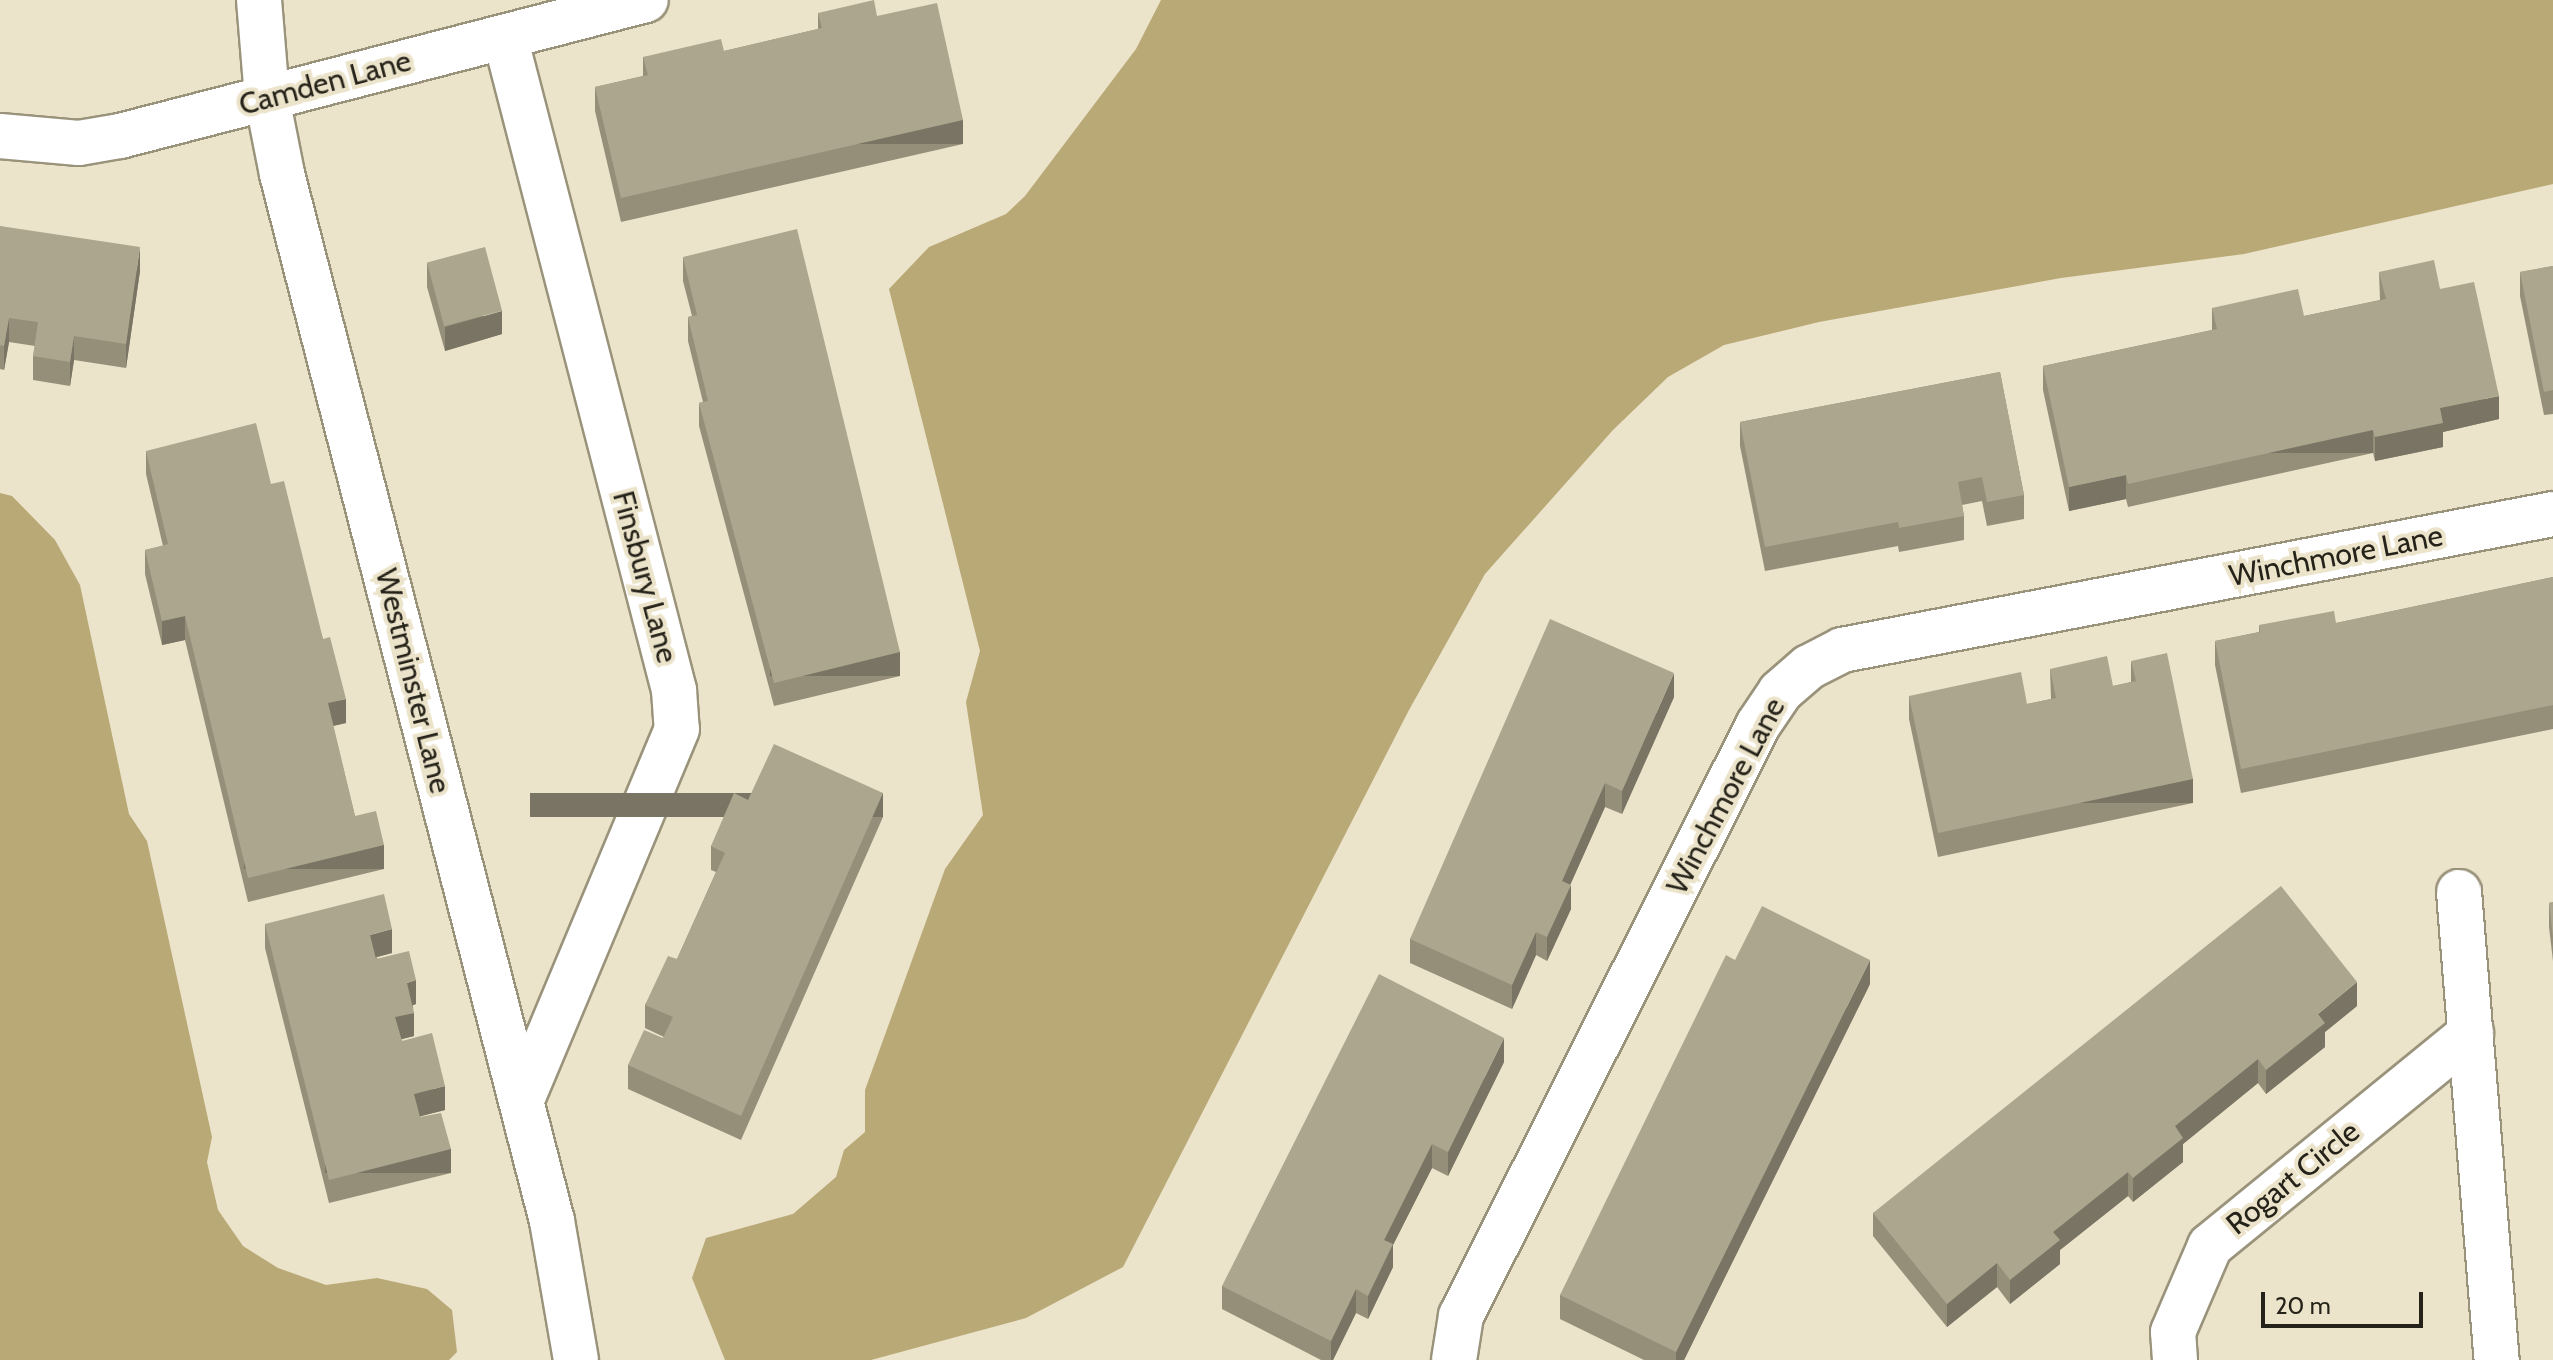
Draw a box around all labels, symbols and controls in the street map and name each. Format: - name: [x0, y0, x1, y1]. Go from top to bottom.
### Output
- street label: Camden Lane: [235, 43, 415, 123]
- street label: Finsbury Lane: [605, 487, 685, 667]
- street label: Winchmore Lane: [2226, 518, 2446, 594]
- street label: Westminster Lane: [368, 565, 458, 797]
- street label: Winchmore Lane: [1659, 692, 1793, 900]
- street label: Rogart Circle: [2219, 1114, 2367, 1242]
- scale bar: [2265, 1276, 2427, 1326]
- text: 20 m: [2275, 1291, 2331, 1320]

